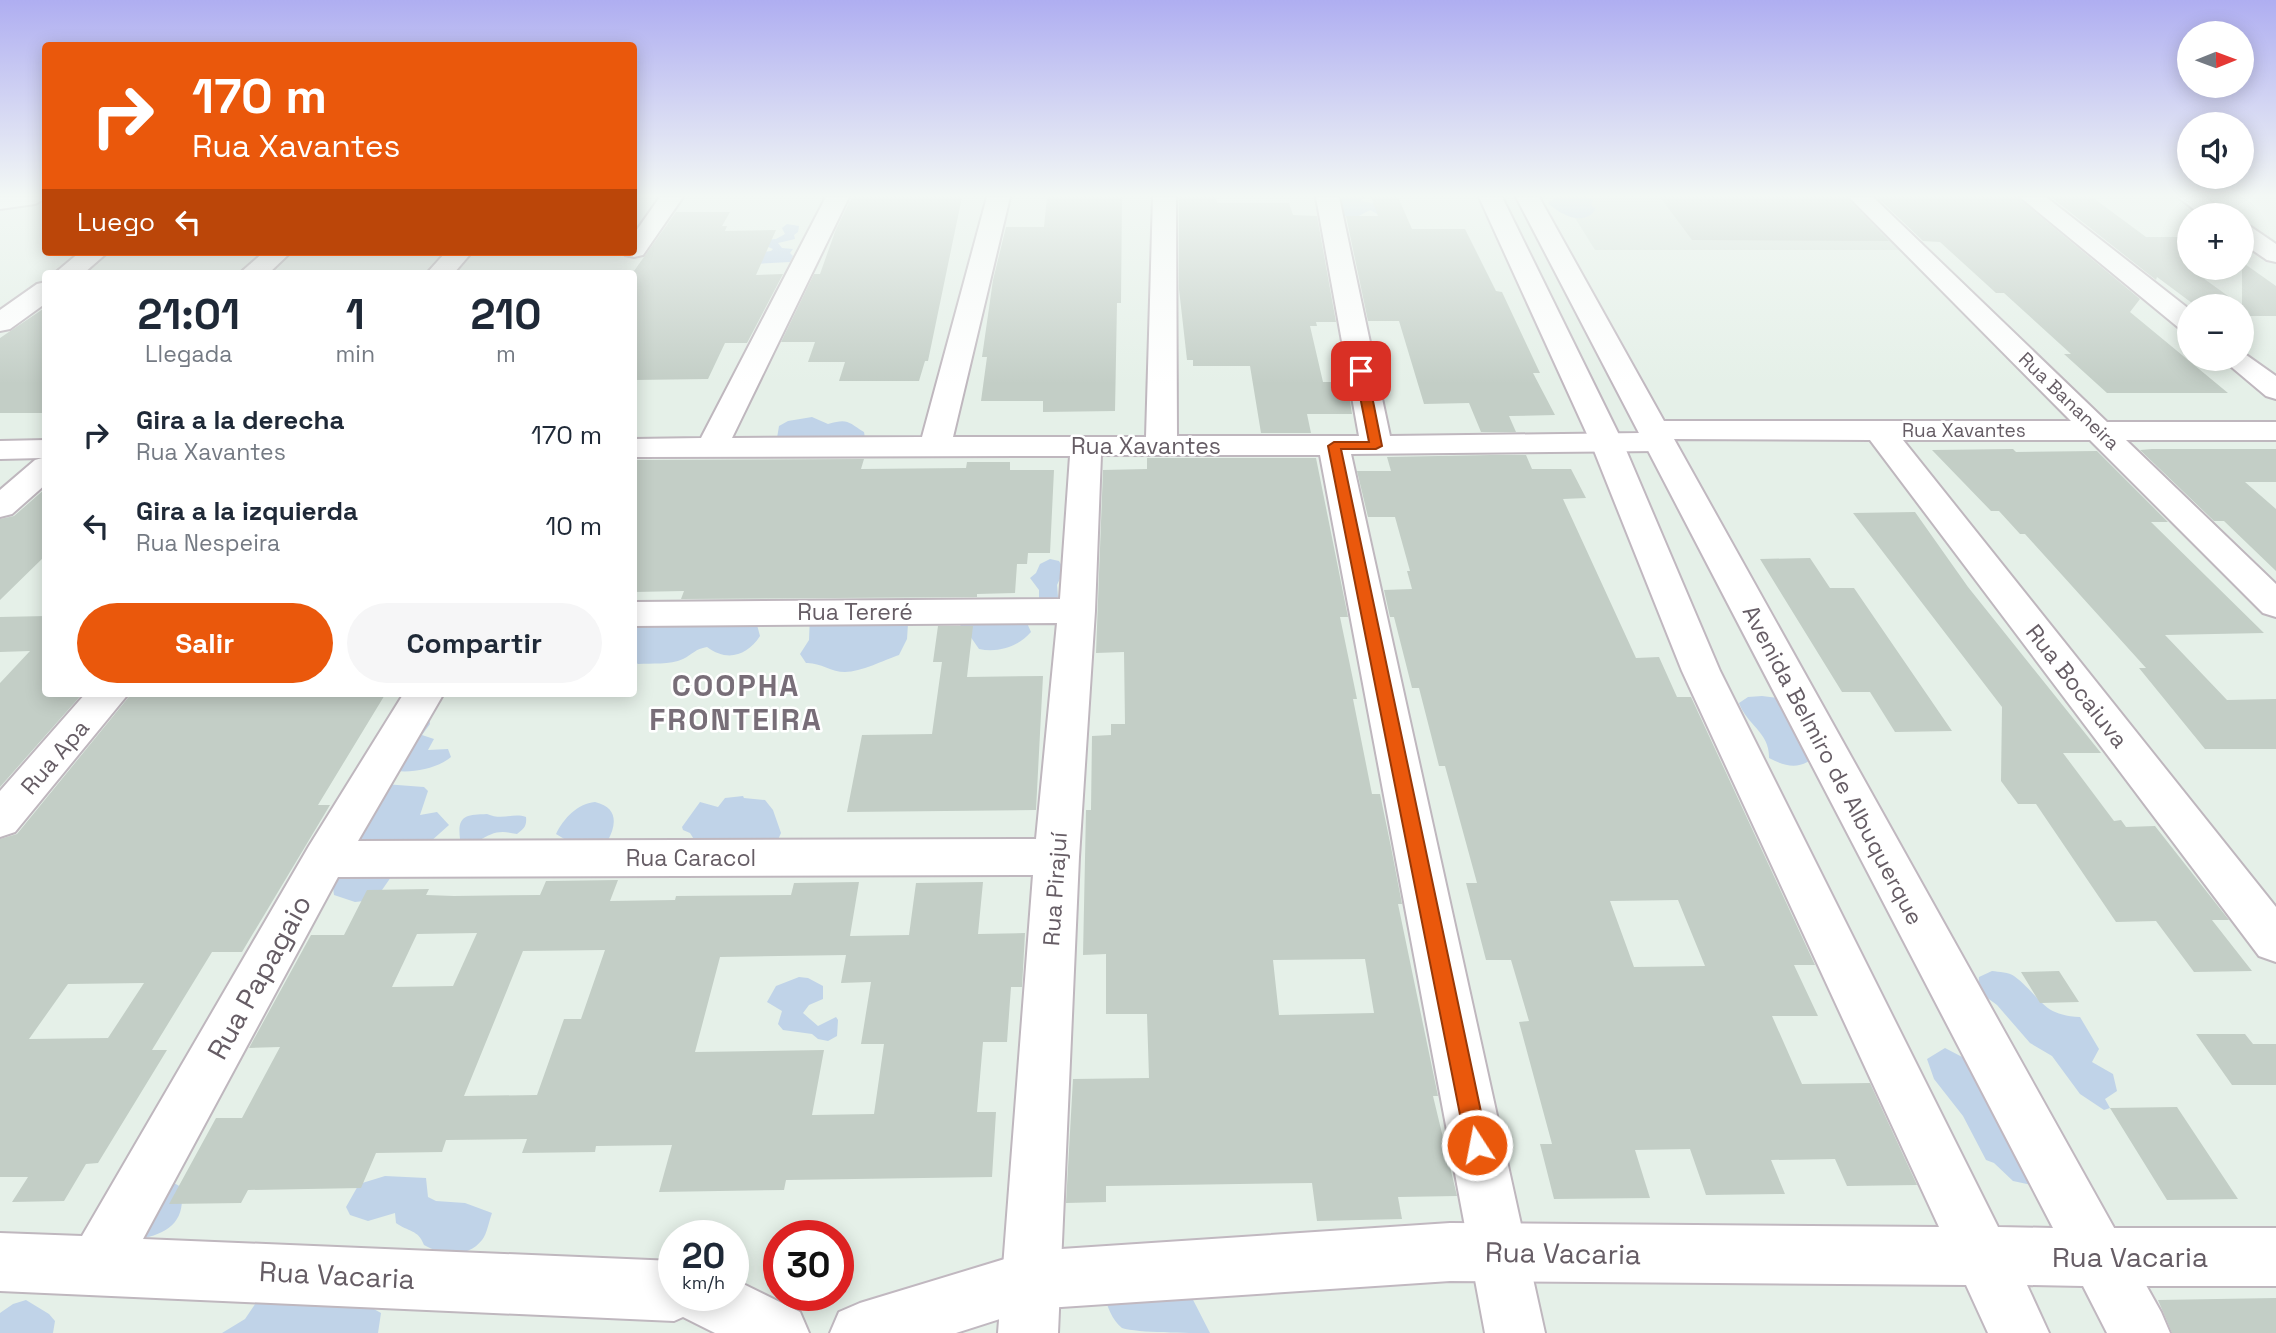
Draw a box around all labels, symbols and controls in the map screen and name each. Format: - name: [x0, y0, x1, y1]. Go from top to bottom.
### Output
- north arrow: [2177, 21, 2254, 98]
- map controls: [2177, 21, 2254, 371]
- text: 170 m: [192, 65, 327, 127]
- icon: right: [77, 70, 168, 161]
- button: sound: [2177, 112, 2254, 189]
- text: Rua Xavantes: [192, 126, 400, 166]
- icon: left: [169, 203, 207, 241]
- button: +: [2177, 203, 2254, 280]
- text: Luego: [77, 205, 155, 239]
- text: 21:01: [137, 288, 240, 341]
- text: 1: [346, 288, 365, 341]
- text: 210: [470, 288, 542, 341]
- button: −: [2177, 294, 2254, 371]
- text: Llegada: [145, 339, 233, 369]
- text: min: [335, 339, 375, 369]
- text: m: [496, 339, 516, 369]
- pin: [1331, 341, 1391, 401]
- street label: Rua Bananeira: [2013, 347, 2125, 455]
- icon: arrive: [1342, 352, 1380, 390]
- text: Gira a la derecha: [136, 403, 345, 437]
- icon: right: [77, 416, 115, 454]
- text: 170 m: [531, 418, 602, 452]
- street label: Rua Xavantes: [1902, 418, 2026, 443]
- street label: Rua Xavantes: [1071, 431, 1221, 461]
- text: Rua Xavantes: [136, 437, 286, 467]
- text: Gira a la izquierda: [136, 494, 358, 528]
- icon: left: [77, 507, 115, 545]
- text: 10 m: [545, 509, 602, 543]
- text: Rua Nespeira: [136, 528, 280, 558]
- street label: Rua Tereré: [797, 597, 913, 627]
- street label: Avenida Belmiro de Albuquerque: [1736, 600, 1930, 930]
- button: Salir: [77, 603, 333, 683]
- button: Compartir: [347, 603, 602, 683]
- street label: Rua Bocaiuva: [2019, 618, 2135, 754]
- district label: COOPHA FRONTEIRA: [649, 666, 823, 739]
- street label: Rua Apa: [14, 713, 96, 801]
- street label: Rua Pirajuí: [1036, 831, 1074, 947]
- street label: Rua Caracol: [626, 843, 756, 873]
- street label: Rua Papagaio: [199, 888, 319, 1066]
- position arrow: [1440, 1108, 1514, 1182]
- speed limit sign: 30: [763, 1220, 854, 1311]
- text: 20: [682, 1234, 725, 1278]
- street label: Rua Vacaria: [1485, 1234, 1641, 1272]
- street label: Rua Vacaria: [2052, 1239, 2208, 1275]
- street label: Rua Vacaria: [258, 1253, 416, 1297]
- text: km/h: [682, 1271, 725, 1294]

